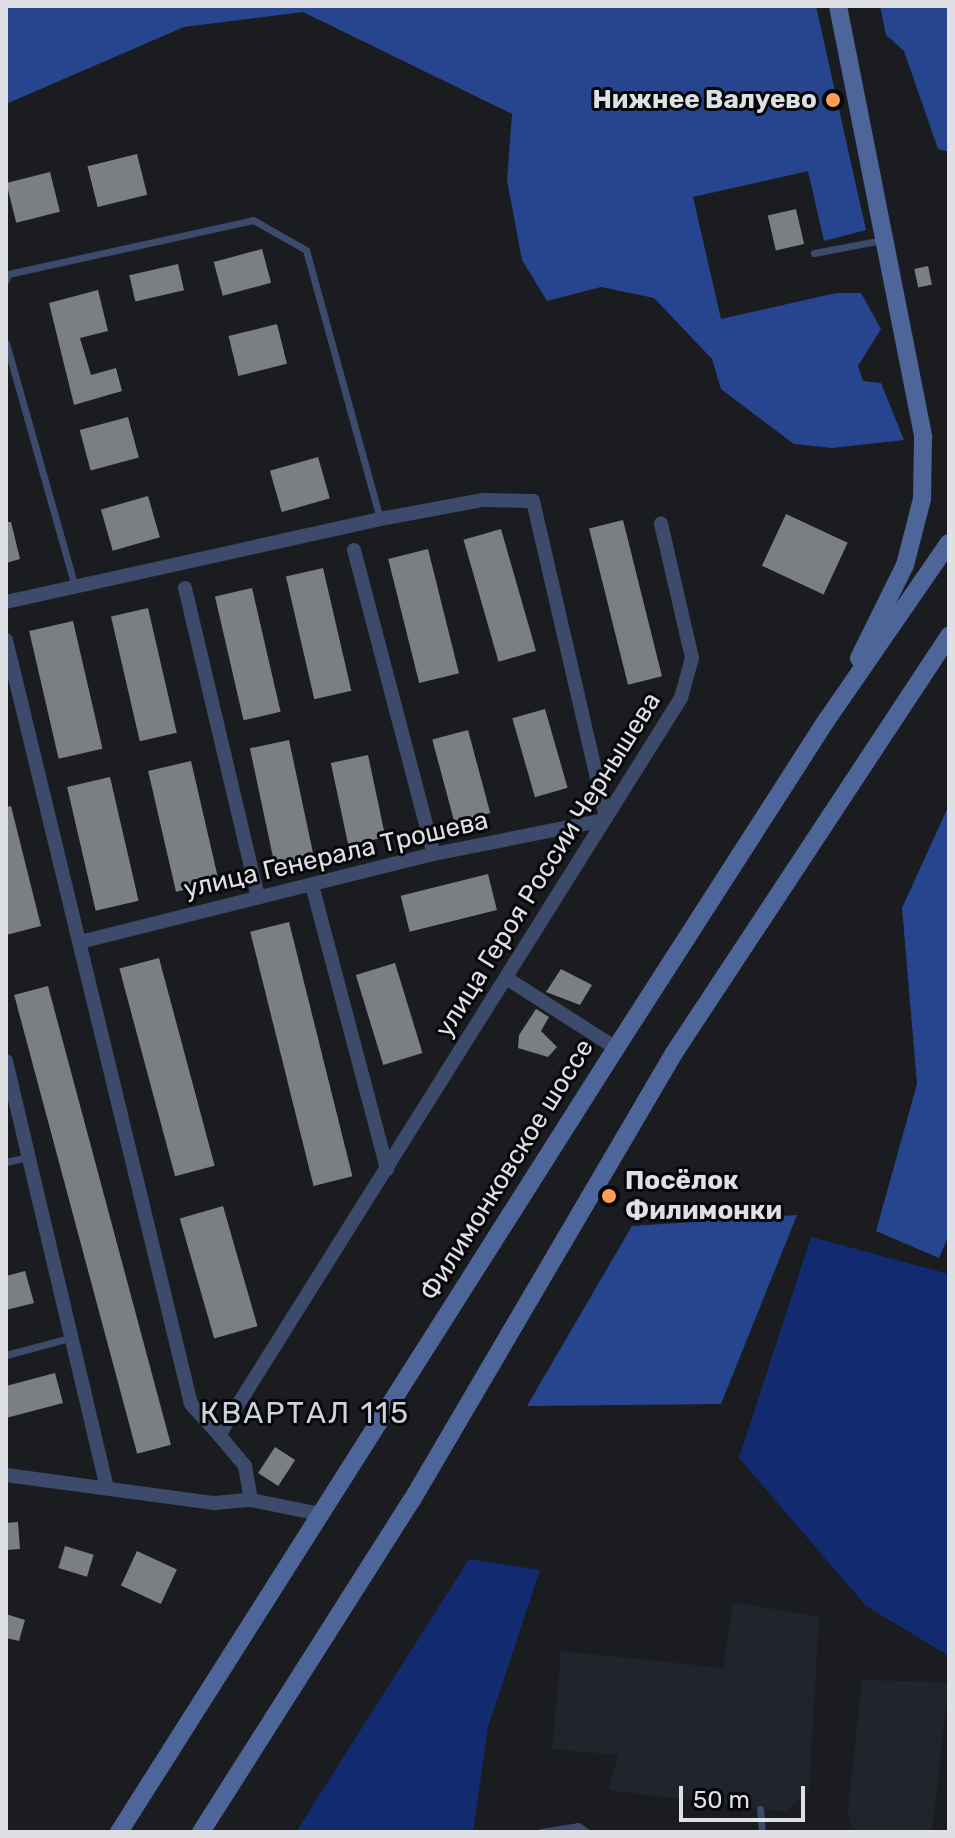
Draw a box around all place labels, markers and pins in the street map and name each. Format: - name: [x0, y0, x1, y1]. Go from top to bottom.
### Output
- place label: Нижнее Валуево: [592, 84, 817, 116]
- marker: Нижнее Валуево: [824, 91, 842, 109]
- place label: Посёлок Филимонки: [625, 1165, 782, 1226]
- marker: Посёлок Филимонки: [600, 1187, 618, 1205]

